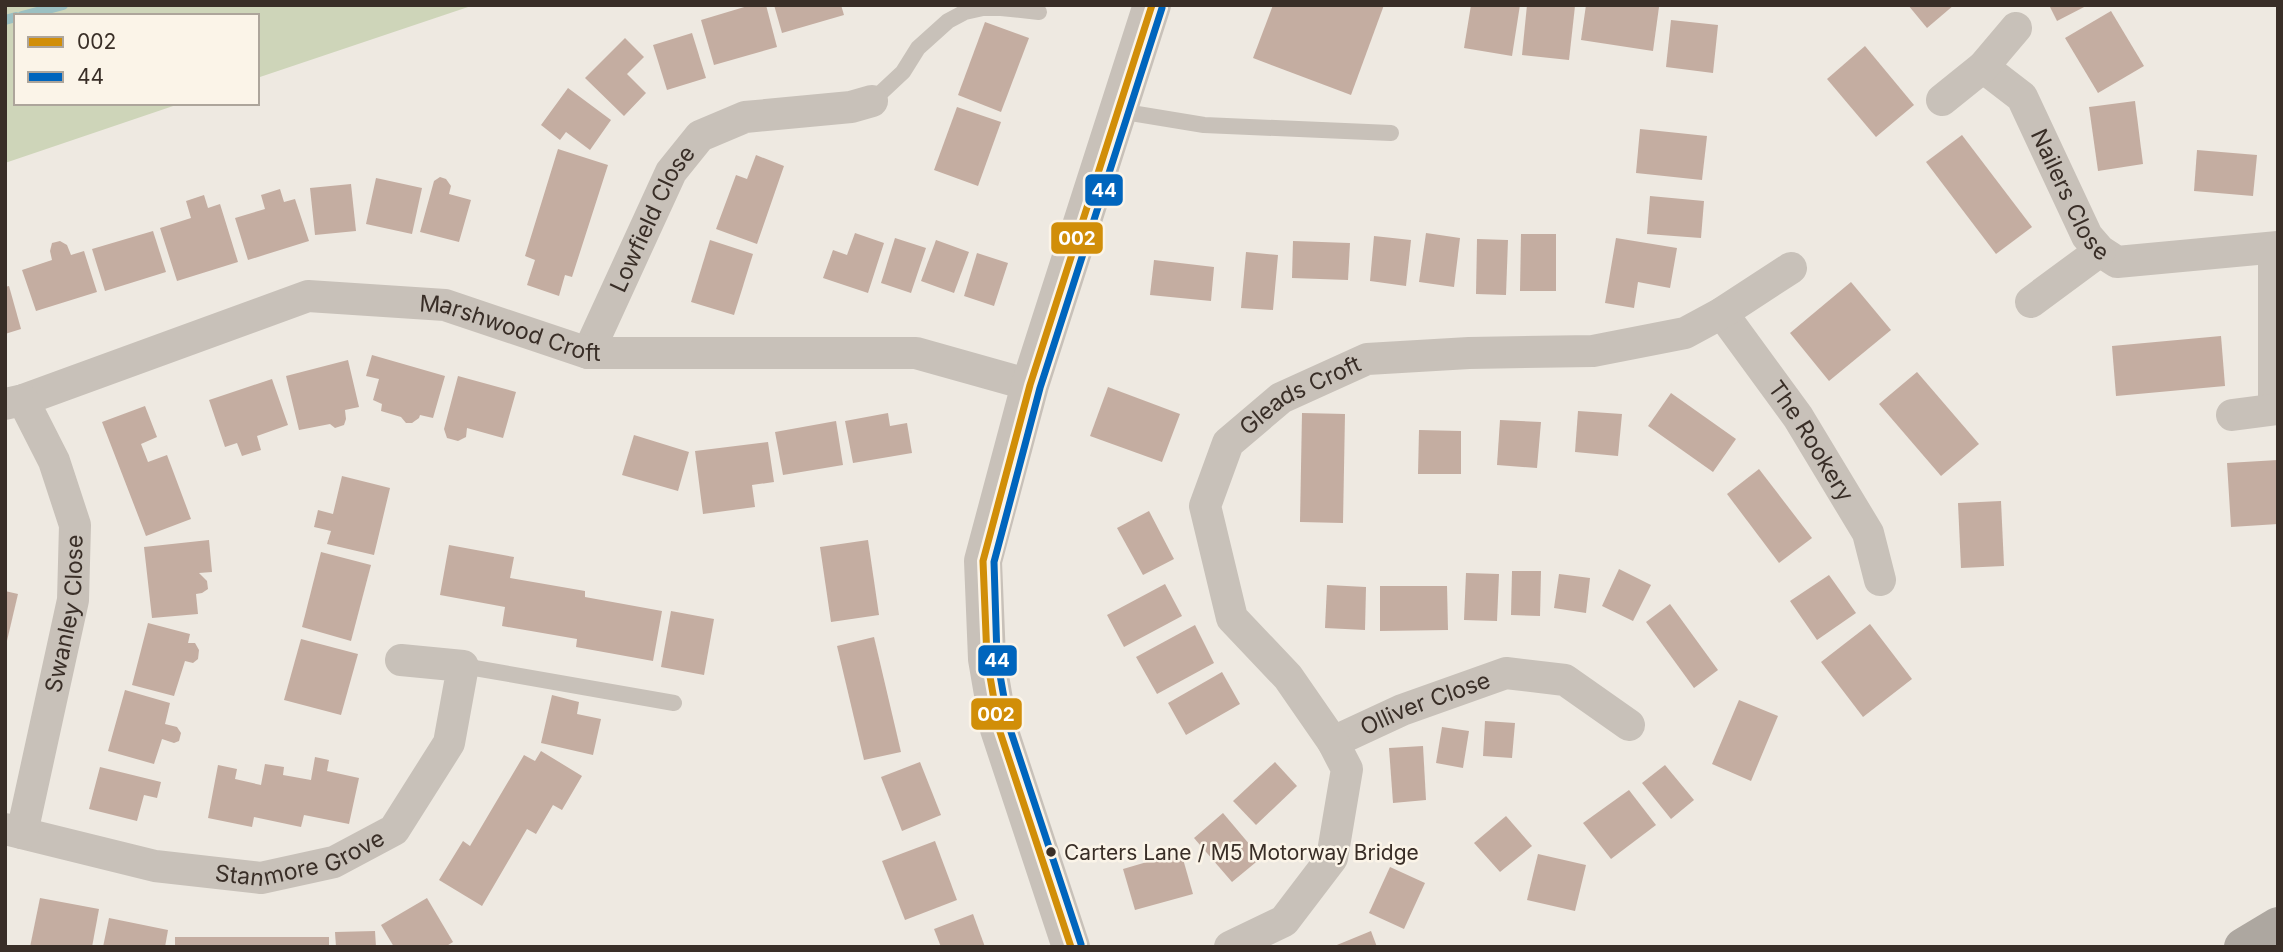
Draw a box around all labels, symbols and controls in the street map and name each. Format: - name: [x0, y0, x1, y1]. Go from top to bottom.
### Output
- legend: [14, 14, 259, 105]
- text: 002: [77, 29, 116, 54]
- text: 44: [77, 64, 104, 89]
- street label: Nailers Close: [2025, 124, 2114, 267]
- street label: Lowfield Close: [604, 140, 701, 296]
- line badge: 44: [1084, 173, 1124, 207]
- text: 44: [1091, 179, 1117, 202]
- line badge: 002: [1050, 221, 1104, 255]
- text: 002: [1058, 227, 1096, 250]
- street label: Marshwood Croft: [419, 289, 601, 367]
- street label: Gleads Croft: [1234, 350, 1366, 441]
- street label: The Rookery: [1762, 375, 1860, 507]
- street label: Swanley Close: [39, 534, 89, 695]
- line badge: 44: [977, 644, 1018, 677]
- text: 44: [984, 649, 1010, 672]
- street label: Olliver Close: [1356, 666, 1494, 741]
- line badge: 002: [970, 697, 1023, 731]
- text: 002: [977, 703, 1015, 726]
- street label: Stanmore Grove: [214, 824, 389, 892]
- place label: Carters Lane / M5 Motorway Bridge: [1064, 840, 1419, 865]
- marker: Carters Lane / M5 Motorway Bridge: [1044, 845, 1058, 859]

